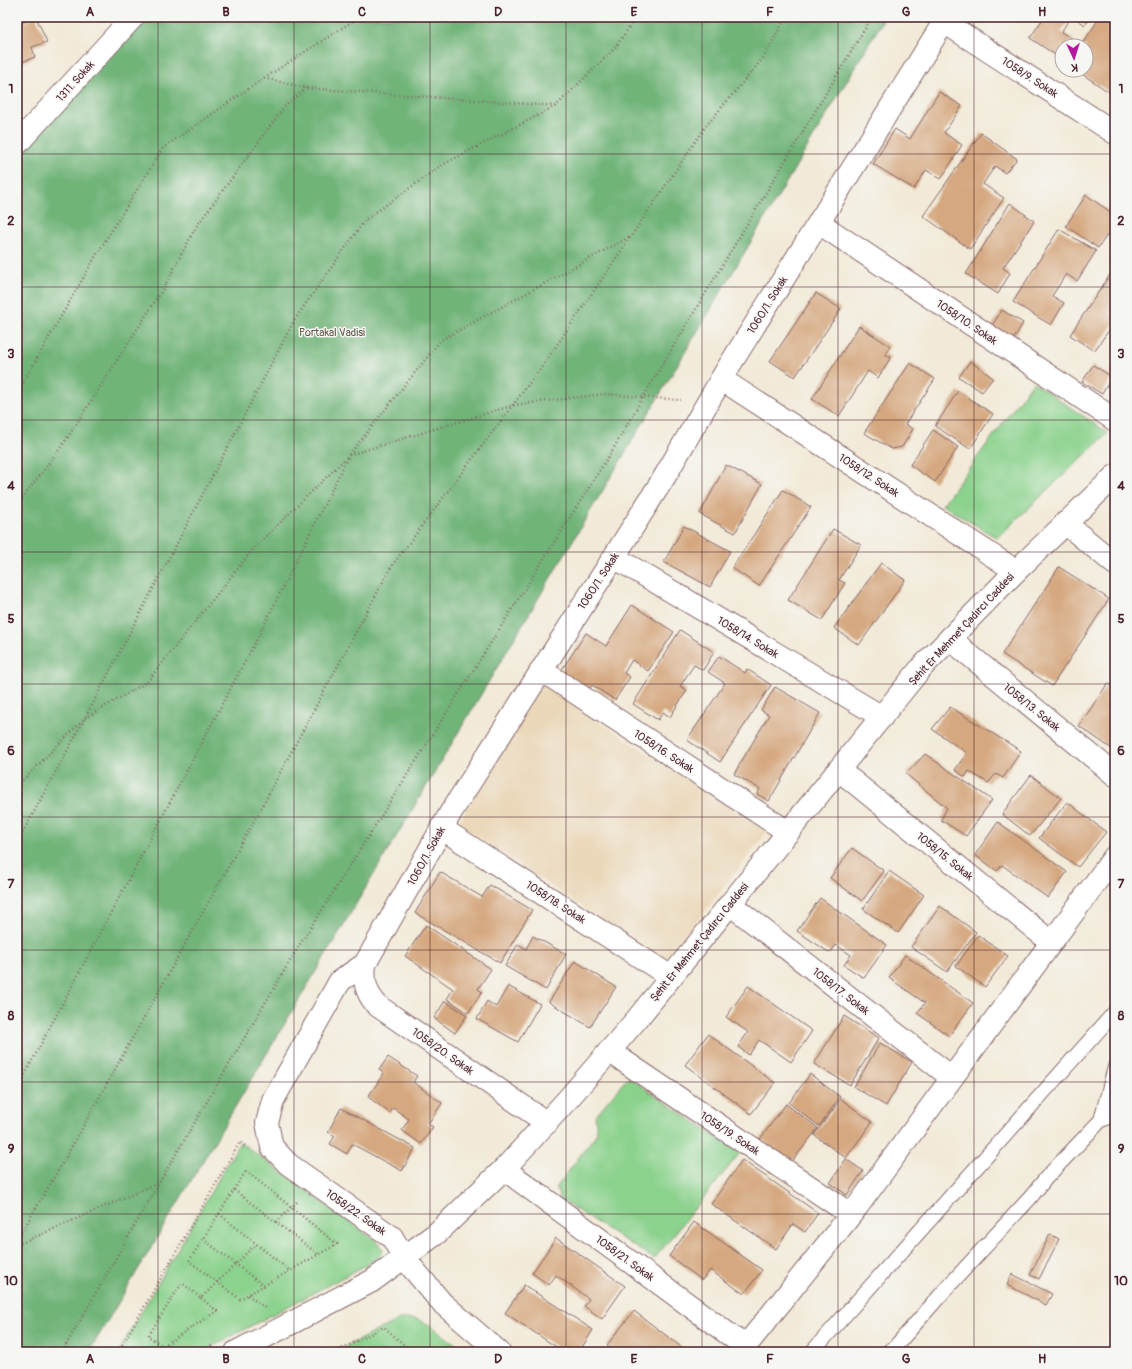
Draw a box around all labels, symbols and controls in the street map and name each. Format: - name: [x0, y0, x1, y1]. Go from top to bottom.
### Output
- text: A: [86, 4, 95, 20]
- text: B: [222, 4, 230, 20]
- text: C: [358, 4, 366, 20]
- text: D: [494, 4, 502, 20]
- text: E: [631, 4, 638, 20]
- text: F: [766, 4, 774, 20]
- text: G: [902, 4, 911, 20]
- text: H: [1038, 4, 1046, 20]
- north arrow: [1054, 38, 1094, 78]
- street label: 1058/9. Sokak: [999, 54, 1061, 101]
- street label: 1311. Sokak: [54, 58, 97, 104]
- text: K: [1071, 61, 1078, 74]
- text: 1: [8, 81, 14, 97]
- text: 1: [1118, 81, 1124, 97]
- text: 2: [7, 213, 15, 229]
- text: 2: [1117, 213, 1125, 229]
- street label: 1060/1. Sokak: [745, 274, 790, 336]
- street label: 1058/10. Sokak: [934, 297, 1000, 348]
- park label: Portakal Vadisi: [299, 326, 365, 339]
- text: 3: [7, 346, 15, 362]
- text: 3: [1117, 346, 1125, 362]
- street label: 1058/12. Sokak: [836, 451, 902, 500]
- text: 4: [7, 478, 15, 494]
- text: 4: [1117, 478, 1125, 494]
- street label: 1060/1. Sokak: [575, 550, 622, 612]
- street label: Şehit Er Mehmet Çadırcı Caddesi: [906, 570, 1017, 688]
- text: 5: [7, 611, 15, 627]
- text: 5: [1117, 611, 1125, 627]
- street label: 1058/14. Sokak: [715, 614, 781, 661]
- street label: 1058/13. Sokak: [1001, 681, 1063, 734]
- street label: 1058/16. Sokak: [631, 727, 697, 776]
- text: 6: [7, 743, 15, 759]
- text: 6: [1117, 743, 1125, 759]
- street label: 1060/1. Sokak: [405, 824, 448, 888]
- street label: 1058/15. Sokak: [914, 830, 976, 883]
- text: 7: [8, 876, 15, 892]
- text: 7: [1118, 876, 1125, 892]
- street label: 1058/18. Sokak: [523, 878, 588, 927]
- street label: Şehit Er Mehmet Çadırcı Caddesi: [647, 880, 751, 1004]
- street label: 1058/17. Sokak: [810, 965, 872, 1018]
- text: 8: [8, 1008, 15, 1024]
- text: 8: [1118, 1008, 1125, 1024]
- street label: 1058/20. Sokak: [409, 1025, 476, 1078]
- street label: 1058/19. Sokak: [698, 1109, 762, 1158]
- text: 9: [8, 1141, 15, 1157]
- text: 9: [1118, 1141, 1125, 1157]
- street label: 1058/22. Sokak: [323, 1187, 389, 1238]
- street label: 1058/21. Sokak: [593, 1233, 657, 1284]
- text: 10: [4, 1273, 18, 1289]
- text: 10: [1114, 1273, 1128, 1289]
- text: A: [86, 1351, 95, 1367]
- text: B: [222, 1351, 230, 1367]
- text: C: [358, 1351, 366, 1367]
- text: D: [494, 1351, 502, 1367]
- text: E: [631, 1351, 638, 1367]
- text: F: [766, 1351, 774, 1367]
- text: G: [902, 1351, 911, 1367]
- text: H: [1038, 1351, 1046, 1367]

